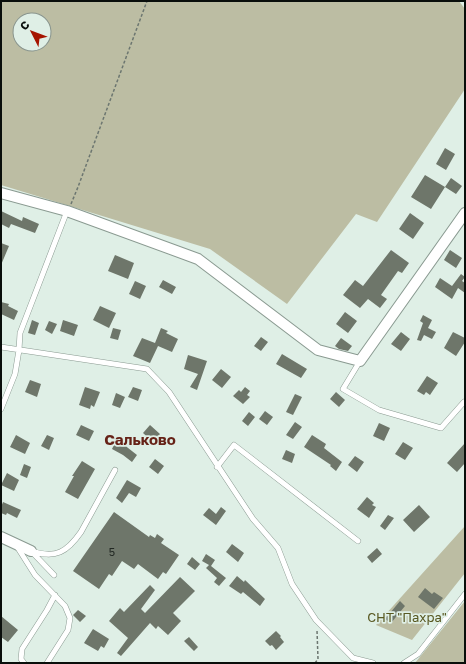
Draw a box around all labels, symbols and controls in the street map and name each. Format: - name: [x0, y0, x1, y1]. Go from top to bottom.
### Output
- north arrow: [12, 12, 52, 52]
- text: С: [17, 18, 32, 32]
- district label: Сальково: [104, 430, 176, 448]
- house number: 5: [109, 545, 115, 558]
- park label: СНТ "Пахра": [367, 609, 447, 625]

